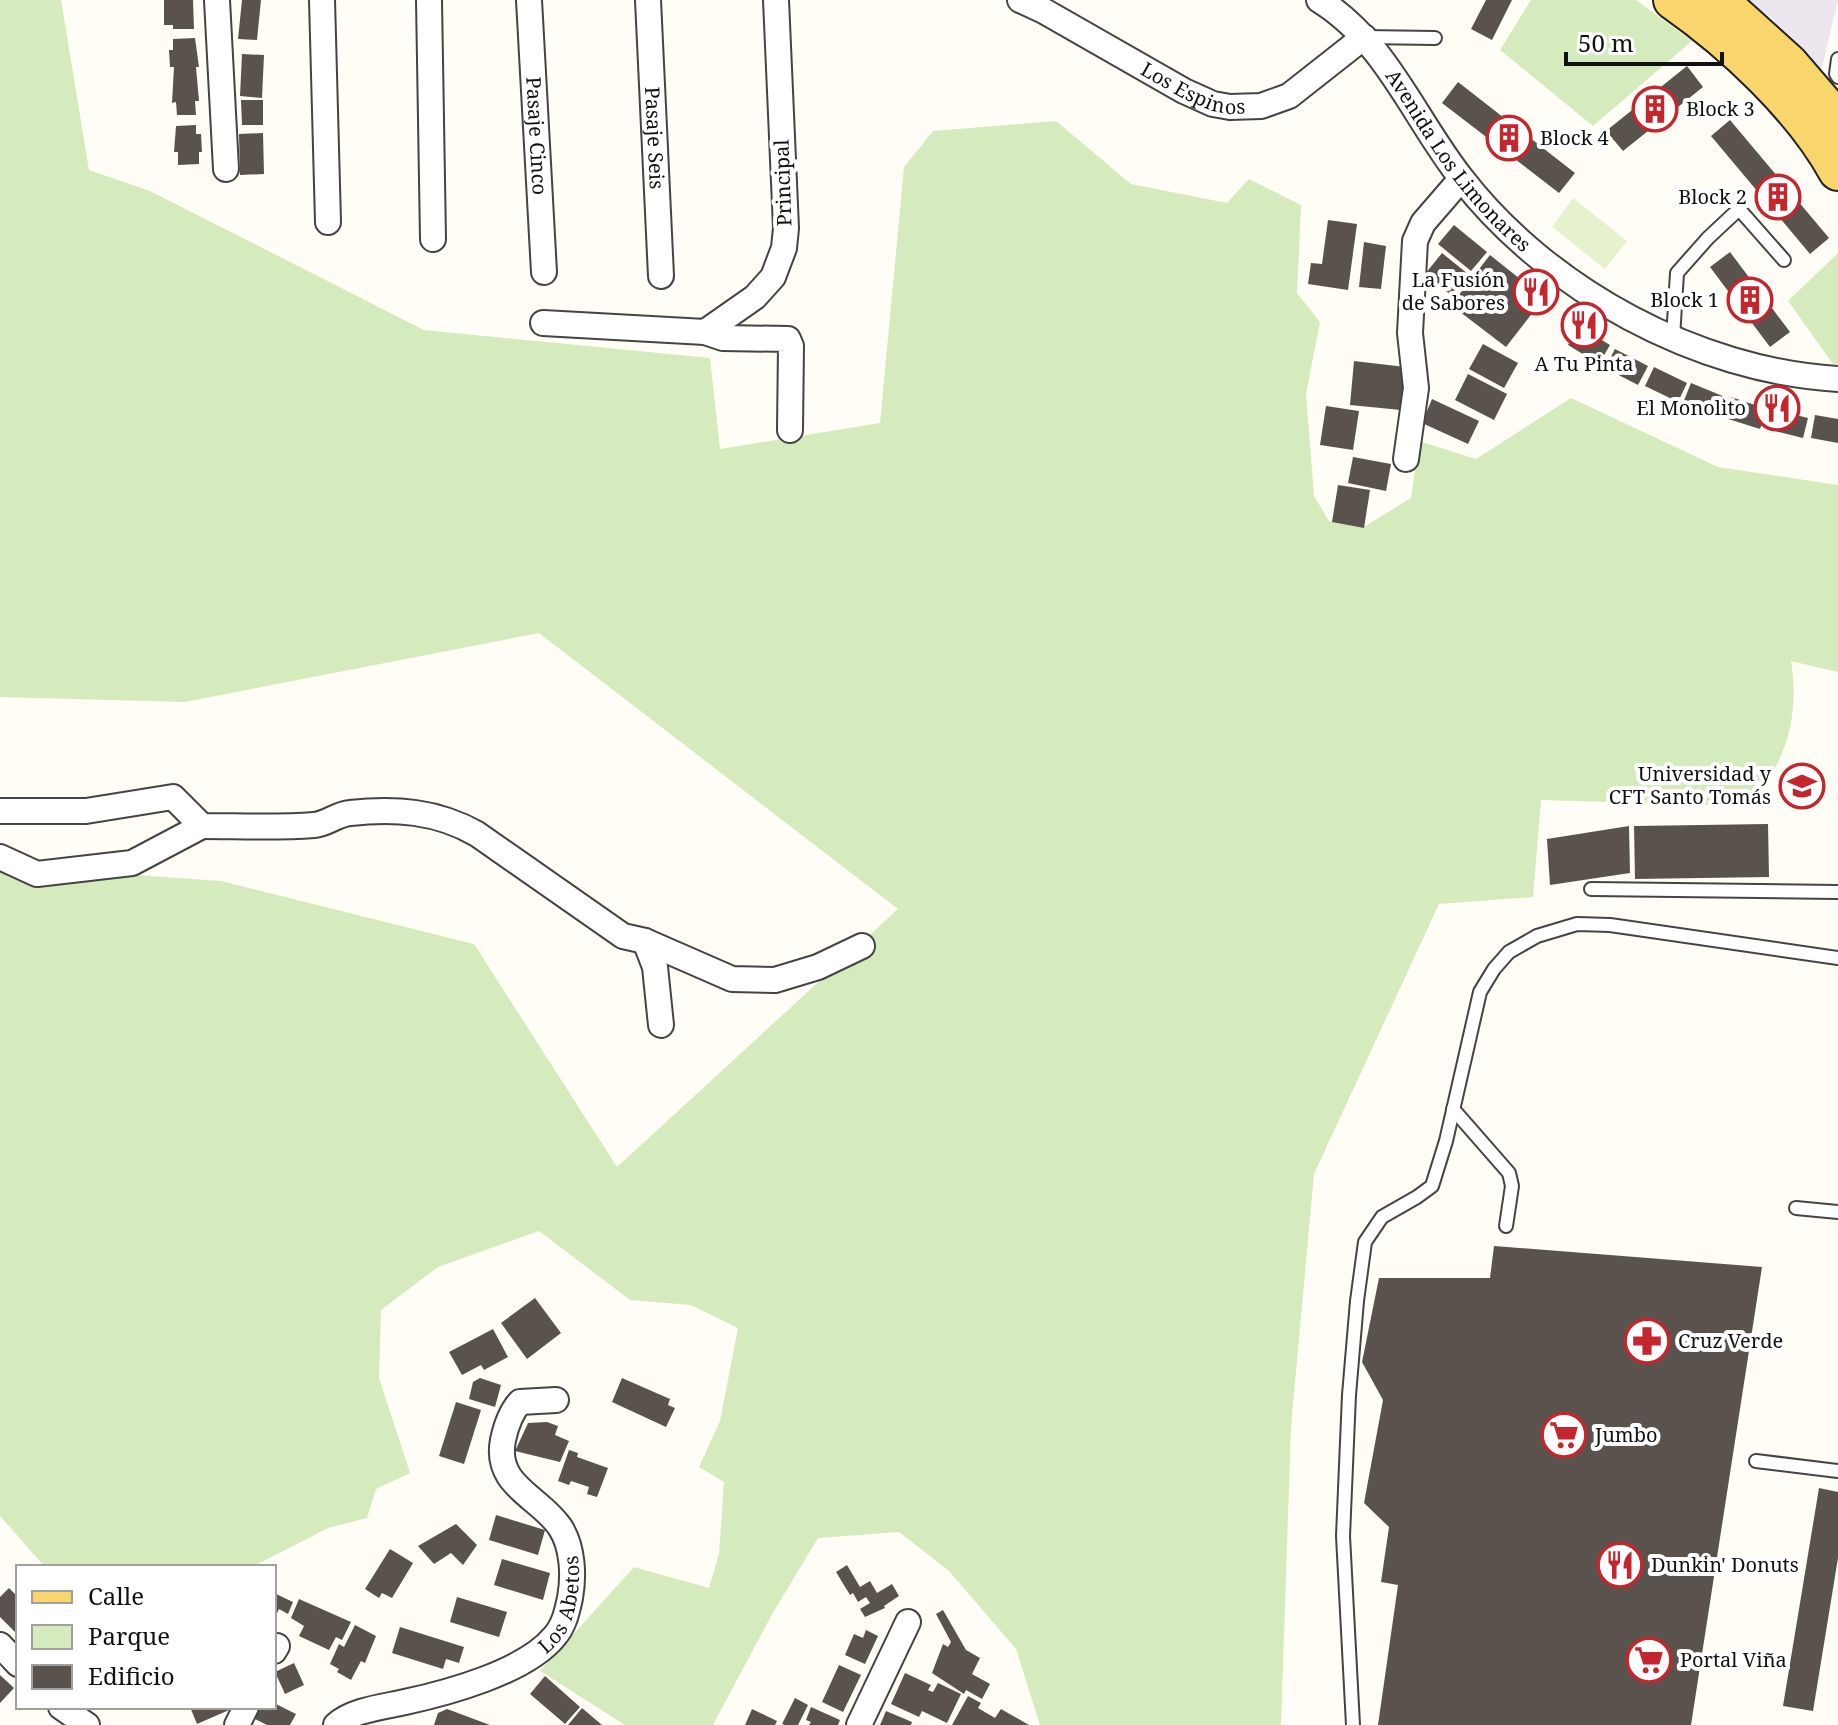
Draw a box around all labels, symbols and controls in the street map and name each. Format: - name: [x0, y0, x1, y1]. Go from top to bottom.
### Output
- scale bar: [1566, 16, 1722, 66]
- text: 50 m: [1578, 26, 1634, 59]
- street label: Los Espinos: [1136, 55, 1246, 120]
- street label: Avenida Los Limonares: [1380, 64, 1537, 257]
- street label: Pasaje Cinco: [520, 76, 554, 196]
- building icon: Block 3: [1631, 85, 1679, 133]
- street label: Pasaje Seis: [639, 86, 671, 190]
- place label: Block 3: [1686, 95, 1755, 122]
- building icon: Block 4: [1485, 114, 1533, 162]
- place label: Block 4: [1540, 124, 1609, 151]
- street label: Principal: [767, 139, 798, 227]
- building icon: Block 2: [1754, 173, 1802, 221]
- place label: Block 2: [1678, 183, 1747, 210]
- place label: La Fusión de Sabores: [1402, 266, 1505, 316]
- restaurant icon: La Fusión de Sabores: [1512, 268, 1560, 316]
- building icon: Block 1: [1726, 276, 1774, 324]
- place label: Block 1: [1650, 286, 1719, 313]
- restaurant icon: A Tu Pinta: [1560, 301, 1608, 349]
- place label: A Tu Pinta: [1534, 350, 1634, 377]
- restaurant icon: El Monolito: [1753, 384, 1801, 432]
- place label: El Monolito: [1636, 394, 1746, 421]
- place label: Universidad y CFT Santo Tomás: [1609, 760, 1772, 810]
- school or university icon: Universidad y CFT Santo Tomás: [1778, 762, 1826, 810]
- pharmacy icon: Cruz Verde: [1623, 1317, 1671, 1365]
- place label: Cruz Verde: [1678, 1327, 1783, 1354]
- supermarket icon: Jumbo: [1540, 1411, 1588, 1459]
- place label: Jumbo: [1594, 1421, 1658, 1448]
- restaurant icon: Dunkin' Donuts: [1596, 1541, 1644, 1589]
- place label: Dunkin' Donuts: [1651, 1551, 1799, 1578]
- street label: Los Abetos: [532, 1554, 585, 1659]
- legend: [16, 1565, 276, 1709]
- text: Calle: [88, 1579, 144, 1612]
- text: Parque: [88, 1619, 170, 1652]
- supermarket icon: Portal Viña: [1625, 1636, 1673, 1684]
- place label: Portal Viña: [1680, 1646, 1787, 1673]
- text: Edificio: [88, 1659, 175, 1692]

